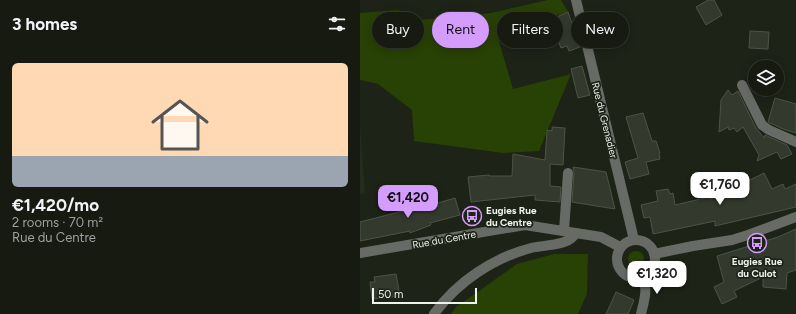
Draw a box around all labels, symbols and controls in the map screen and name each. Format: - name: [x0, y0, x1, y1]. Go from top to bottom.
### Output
- chip: Buy: [372, 12, 424, 48]
- chip: Rent: [432, 12, 489, 48]
- chip: Filters: [497, 12, 563, 48]
- chip: New: [571, 12, 629, 48]
- icon: filters: [326, 13, 348, 35]
- text: 3 homes: [12, 14, 77, 34]
- map controls: [748, 60, 784, 96]
- button: layers: [748, 60, 784, 96]
- street label: Rue du Grenadier: [589, 81, 620, 160]
- icon: home: [144, 89, 216, 161]
- pin: €1,760: [687, 172, 753, 206]
- text: €1,760: [699, 177, 741, 192]
- pin: €1,420: [375, 185, 441, 219]
- text: €1,420: [387, 190, 429, 205]
- text: €1,420/mo: [12, 195, 99, 215]
- place label: Eugies Rue du Centre: [486, 204, 537, 229]
- bus stop icon: Eugies Rue du Centre: [461, 205, 483, 227]
- text: 2 rooms · 70 m²: [12, 215, 103, 230]
- street label: Rue du Centre: [411, 227, 478, 251]
- text: Rue du Centre: [12, 230, 96, 245]
- bus stop icon: Eugies Rue du Culot: [746, 232, 768, 254]
- place label: Eugies Rue du Culot: [732, 255, 783, 280]
- pin: €1,320: [624, 261, 690, 295]
- text: €1,320: [636, 266, 678, 281]
- scale bar: [372, 286, 477, 305]
- text: 50 m: [378, 288, 403, 301]

